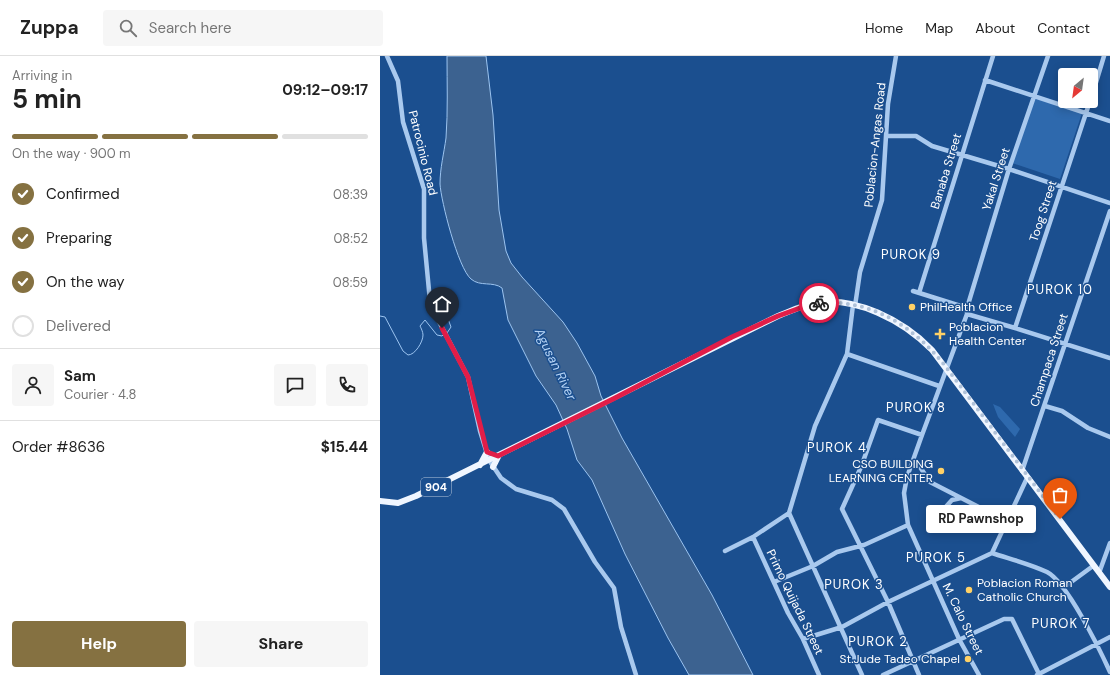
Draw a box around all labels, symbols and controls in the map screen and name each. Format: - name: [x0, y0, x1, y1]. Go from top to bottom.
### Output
- search box: [103, 10, 383, 46]
- text: Zuppa: [20, 15, 79, 40]
- icon: search: [117, 17, 139, 39]
- text: Search here: [149, 18, 231, 38]
- text: Home: [865, 19, 903, 37]
- text: Map: [925, 19, 953, 37]
- text: About: [975, 19, 1015, 37]
- text: Contact: [1037, 19, 1090, 37]
- text: Arriving in: [12, 67, 72, 84]
- north arrow: [1058, 68, 1098, 108]
- map controls: [1058, 68, 1098, 108]
- text: 09:12–09:17: [282, 80, 368, 100]
- text: 5 min: [12, 82, 82, 116]
- street label: Poblacion-Angas Road: [860, 82, 890, 208]
- street label: Patrocinio Road: [405, 109, 441, 197]
- street label: Banaba Street: [927, 131, 965, 211]
- text: On the way · 900 m: [12, 145, 131, 162]
- street label: Yakal Street: [978, 145, 1014, 212]
- street label: Toog Street: [1026, 178, 1061, 244]
- icon: check: [12, 183, 34, 205]
- text: Confirmed: [46, 184, 120, 204]
- text: 08:39: [333, 186, 368, 203]
- icon: check: [12, 227, 34, 249]
- text: Preparing: [46, 228, 112, 248]
- text: 08:52: [333, 230, 368, 247]
- district label: PUROK 9: [881, 246, 941, 263]
- icon: check: [12, 271, 34, 293]
- text: On the way: [46, 272, 125, 292]
- text: 08:59: [333, 274, 368, 291]
- district label: PUROK 10: [1027, 281, 1093, 298]
- courier: [799, 283, 839, 323]
- pin: [425, 287, 459, 328]
- icon: bike: [808, 292, 830, 314]
- icon: home: [431, 293, 453, 315]
- place label: PhilHealth Office: [920, 299, 1012, 315]
- marker: PhilHealth Office: [907, 302, 917, 312]
- street label: Champaca Street: [1026, 311, 1072, 409]
- text: Delivered: [46, 316, 111, 336]
- place label: Poblacion Health Center: [949, 319, 1027, 349]
- water label: Agusan River: [530, 325, 581, 404]
- marker: Poblacion Health Center: [934, 328, 946, 340]
- button: person: [12, 364, 54, 406]
- button: chat: [274, 364, 316, 406]
- button: phone: [326, 364, 368, 406]
- text: Sam: [64, 366, 96, 386]
- text: Courier · 4.8: [64, 386, 136, 403]
- district label: PUROK 8: [886, 399, 946, 416]
- text: Order #8636: [12, 437, 105, 457]
- text: $15.44: [321, 437, 368, 457]
- district label: PUROK 4: [807, 439, 867, 456]
- place label: CSO BUILDING LEARNING CENTER: [829, 456, 933, 486]
- marker: CSO BUILDING LEARNING CENTER: [936, 466, 946, 476]
- road number: 904: [421, 478, 451, 496]
- pin: [1043, 478, 1077, 519]
- icon: bag: [1049, 484, 1071, 506]
- callout: RD Pawnshop: [926, 505, 1036, 533]
- text: RD Pawnshop: [938, 510, 1024, 527]
- street label: Primo Quijada Street: [763, 547, 828, 657]
- district label: PUROK 5: [906, 549, 966, 566]
- place label: Poblacion Roman Catholic Church: [977, 575, 1072, 605]
- district label: PUROK 3: [824, 576, 884, 593]
- street label: M. Calo Street: [939, 581, 987, 658]
- marker: Poblacion Roman Catholic Church: [964, 585, 974, 595]
- district label: PUROK 7: [1032, 615, 1090, 632]
- button: Help: [12, 621, 186, 667]
- button: Share: [194, 621, 368, 667]
- district label: PUROK 2: [848, 633, 908, 650]
- place label: St.Jude Tadeo Chapel: [839, 651, 960, 667]
- marker: St.Jude Tadeo Chapel: [963, 654, 973, 664]

